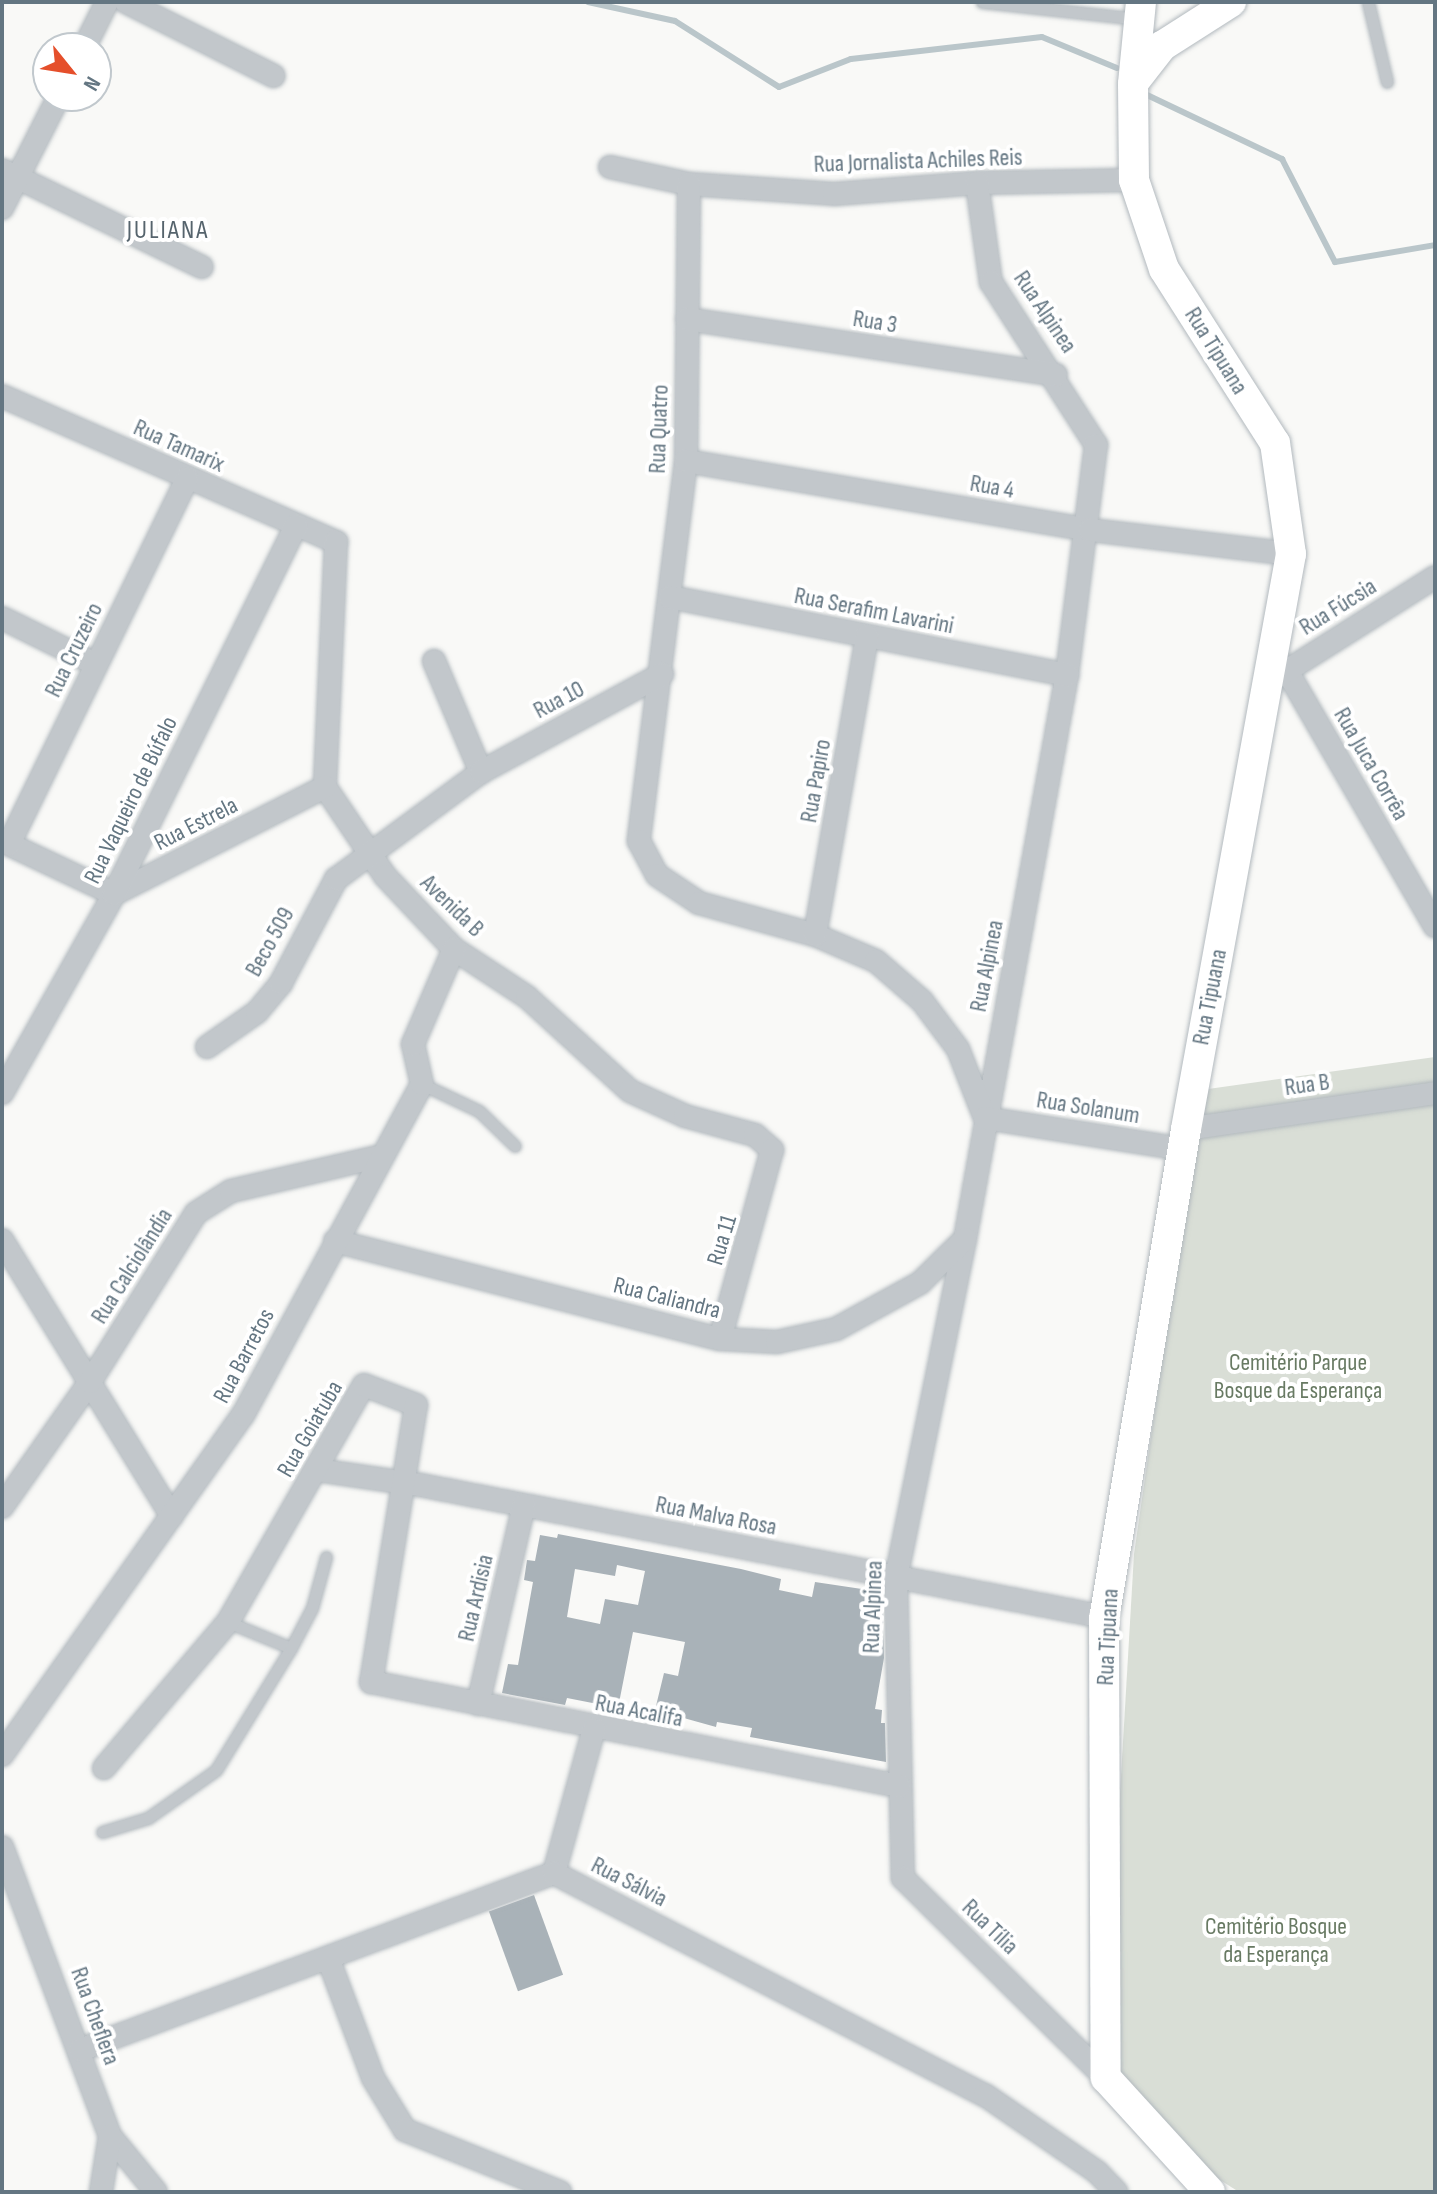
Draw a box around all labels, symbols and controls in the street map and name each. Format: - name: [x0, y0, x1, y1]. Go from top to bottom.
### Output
- north arrow: [32, 32, 112, 112]
- text: N: [77, 71, 106, 95]
- street label: Rua Jornalista Achiles Reis: [813, 143, 1023, 179]
- district label: JULIANA: [127, 215, 209, 247]
- street label: Rua Alpinea: [1007, 265, 1083, 359]
- street label: Rua Tipuana: [1178, 302, 1254, 400]
- street label: Rua 3: [851, 304, 899, 340]
- street label: Rua Quatro: [643, 384, 675, 474]
- street label: Rua Tamarix: [129, 413, 229, 479]
- street label: Rua 4: [968, 469, 1016, 505]
- street label: Rua Fúcsia: [1294, 572, 1382, 642]
- street label: Rua Serafim Lavarini: [792, 581, 956, 641]
- street label: Rua Cruzeiro: [39, 598, 109, 702]
- street label: Rua 10: [529, 675, 589, 725]
- street label: Rua Juca Corrêa: [1327, 703, 1415, 825]
- street label: Rua Vaqueiro de Búfalo: [78, 712, 184, 888]
- street label: Rua Papiro: [795, 737, 837, 825]
- street label: Rua Estrela: [149, 791, 243, 857]
- street label: Avenida B: [414, 869, 490, 943]
- street label: Beco 509: [239, 902, 301, 982]
- street label: Rua Alpinea: [964, 918, 1010, 1014]
- street label: Rua Tipuana: [1187, 947, 1233, 1047]
- street label: Rua B: [1283, 1068, 1331, 1102]
- street label: Rua Solanum: [1034, 1086, 1142, 1130]
- street label: Rua Calciolândia: [85, 1203, 179, 1329]
- street label: Rua 11: [701, 1211, 743, 1269]
- street label: Rua Caliandra: [610, 1271, 724, 1325]
- street label: Rua Barretos: [207, 1304, 281, 1408]
- park label: Cemitério Parque Bosque da Esperança: [1214, 1349, 1382, 1405]
- street label: Rua Goiatuba: [271, 1376, 349, 1482]
- street label: Rua Malva Rosa: [653, 1490, 779, 1542]
- street label: Rua Ardisia: [452, 1552, 500, 1644]
- street label: Rua Alpinea: [857, 1560, 889, 1654]
- street label: Rua Tipuana: [1091, 1588, 1125, 1686]
- street label: Rua Acalifa: [593, 1688, 685, 1734]
- street label: Rua Sálvia: [586, 1851, 672, 1913]
- street label: Rua Tília: [956, 1893, 1024, 1961]
- park label: Cemitério Bosque da Esperança: [1205, 1913, 1347, 1969]
- street label: Rua Cheflera: [64, 1963, 126, 2069]

